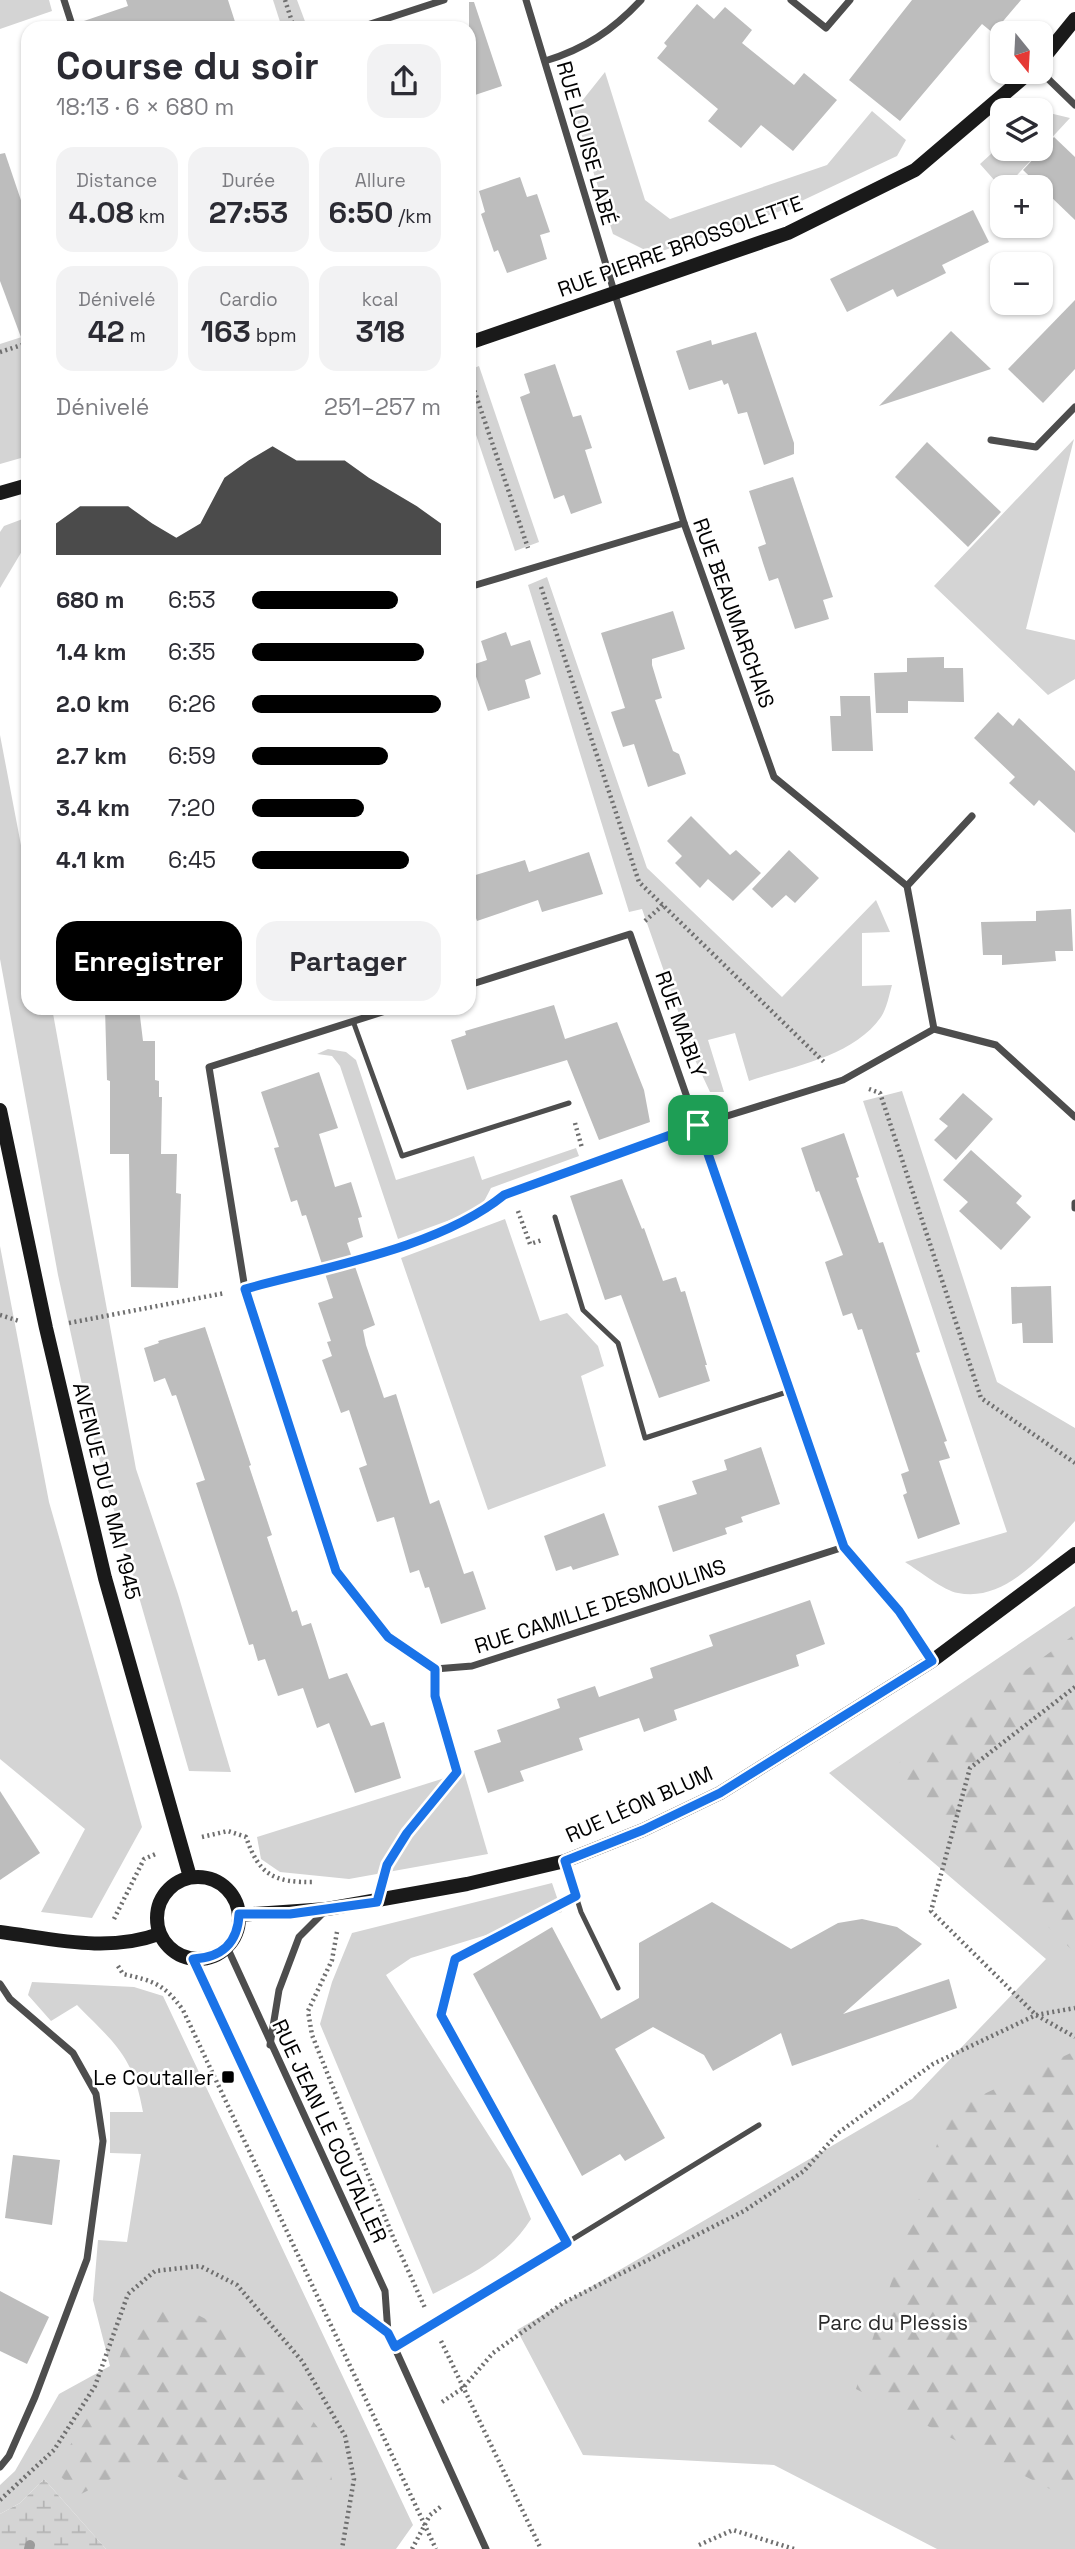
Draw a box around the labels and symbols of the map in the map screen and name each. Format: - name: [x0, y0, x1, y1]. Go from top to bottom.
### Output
- north arrow: [990, 21, 1054, 84]
- street label: RUE LOUISE LABÉ: [551, 58, 623, 228]
- street label: RUE PIERRE BROSSOLETTE: [554, 189, 806, 303]
- street label: RUE BEAUMARCHAIS: [687, 514, 781, 712]
- street label: RUE MABLY: [649, 967, 713, 1081]
- pin: [668, 1095, 728, 1155]
- street label: AVENUE DU 8 MAI 1945: [67, 1379, 147, 1603]
- street label: RUE CAMILLE DESMOULINS: [471, 1553, 729, 1659]
- street label: RUE LÉON BLUM: [561, 1759, 717, 1849]
- street label: RUE JEAN LE COUTALLER: [266, 2015, 394, 2247]
- place label: Le Coutaller: [93, 2064, 214, 2091]
- marker: Le Coutaller: [220, 2069, 236, 2085]
- park label: Parc du Plessis: [818, 2309, 968, 2336]

